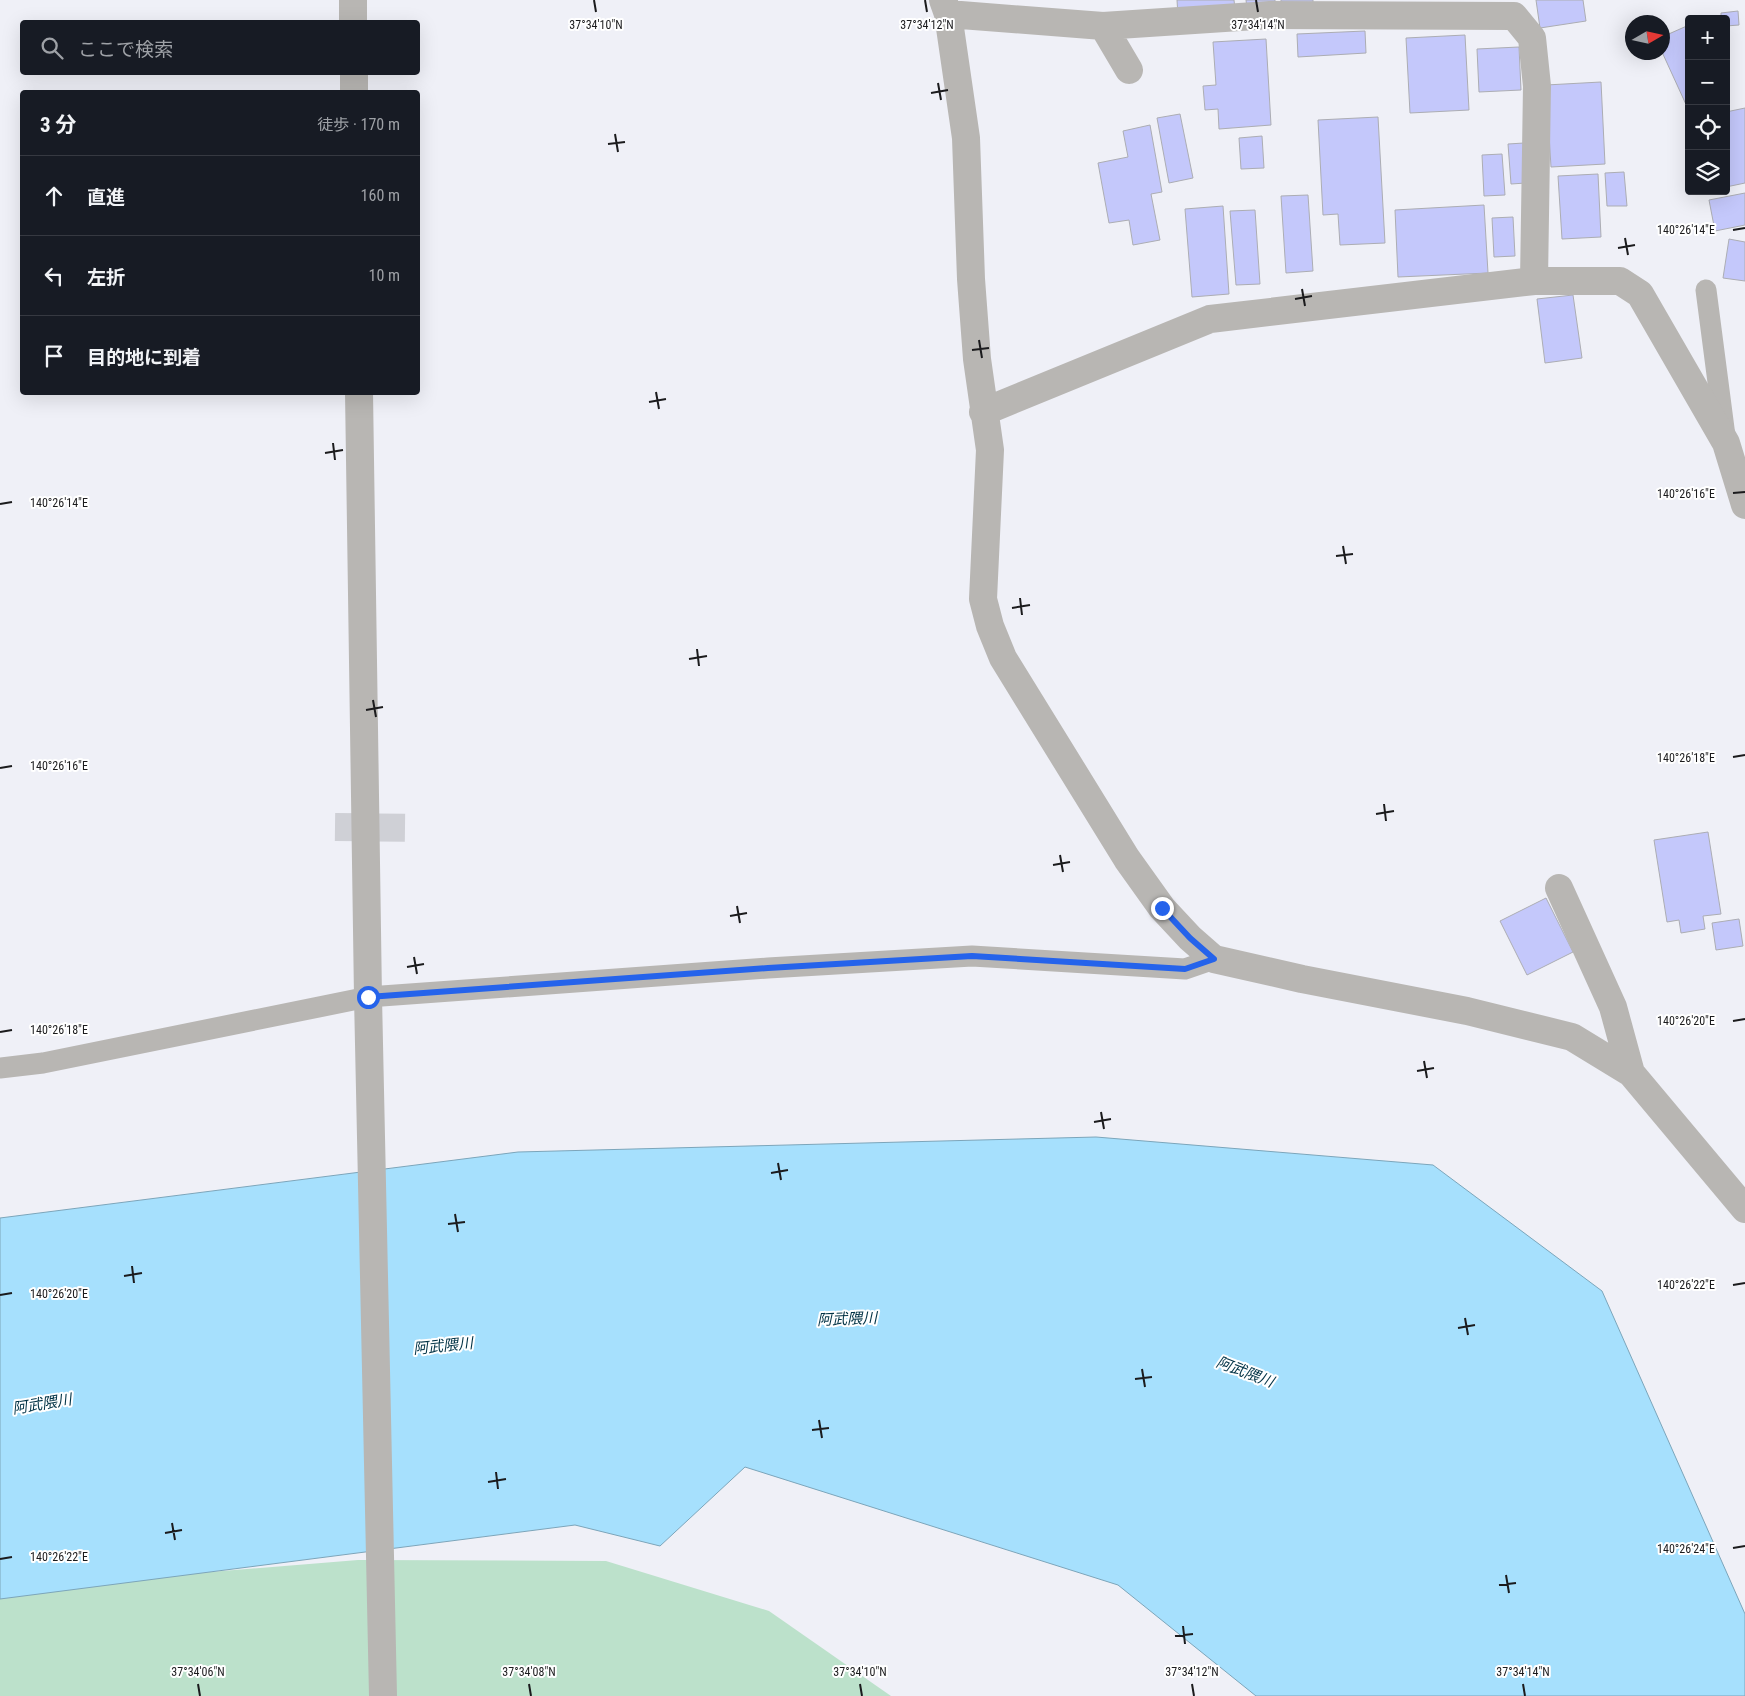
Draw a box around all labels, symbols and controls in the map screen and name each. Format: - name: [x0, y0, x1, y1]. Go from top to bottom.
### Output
- north arrow: [1625, 15, 1670, 60]
- map controls: [1685, 15, 1730, 195]
- button: +: [1685, 15, 1730, 60]
- text: 37°34'10"N: [569, 18, 623, 32]
- text: 37°34'12"N: [900, 18, 954, 32]
- text: 37°34'14"N: [1231, 18, 1285, 32]
- search box: [20, 20, 420, 75]
- icon: search: [38, 34, 66, 62]
- text: ここで検索: [78, 38, 173, 61]
- button: −: [1685, 60, 1730, 105]
- button: locate: [1685, 105, 1730, 150]
- text: 3 分: [40, 113, 76, 137]
- text: 徒歩 · 170 m: [317, 115, 400, 134]
- button: layers: [1685, 150, 1730, 195]
- icon: ahead: [40, 182, 68, 210]
- text: 直進: [87, 186, 125, 209]
- text: 160 m: [361, 186, 400, 205]
- text: 140°26'14"E: [1657, 223, 1715, 237]
- icon: left: [40, 262, 68, 290]
- text: 左折: [87, 266, 125, 289]
- text: 10 m: [368, 266, 400, 285]
- icon: arrive: [40, 342, 68, 370]
- text: 目的地に到着: [87, 346, 201, 369]
- text: 140°26'16"E: [1657, 487, 1715, 501]
- text: 140°26'14"E: [30, 496, 88, 510]
- text: 140°26'18"E: [1657, 751, 1715, 765]
- text: 140°26'16"E: [30, 759, 88, 773]
- route end: [1151, 897, 1174, 920]
- route start: [357, 986, 380, 1009]
- text: 140°26'20"E: [1657, 1014, 1715, 1028]
- text: 140°26'18"E: [30, 1023, 88, 1037]
- text: 140°26'22"E: [1657, 1278, 1715, 1292]
- text: 140°26'20"E: [30, 1287, 88, 1301]
- water label: 阿武隈川: [817, 1309, 879, 1329]
- water label: 阿武隈川: [412, 1334, 476, 1358]
- water label: 阿武隈川: [1214, 1353, 1278, 1392]
- water label: 阿武隈川: [11, 1390, 75, 1418]
- text: 140°26'24"E: [1657, 1542, 1715, 1556]
- text: 140°26'22"E: [30, 1550, 88, 1564]
- text: 37°34'06"N: [171, 1665, 225, 1679]
- text: 37°34'08"N: [502, 1665, 556, 1679]
- text: 37°34'10"N: [833, 1665, 887, 1679]
- text: 37°34'12"N: [1165, 1665, 1219, 1679]
- text: 37°34'14"N: [1496, 1665, 1550, 1679]

